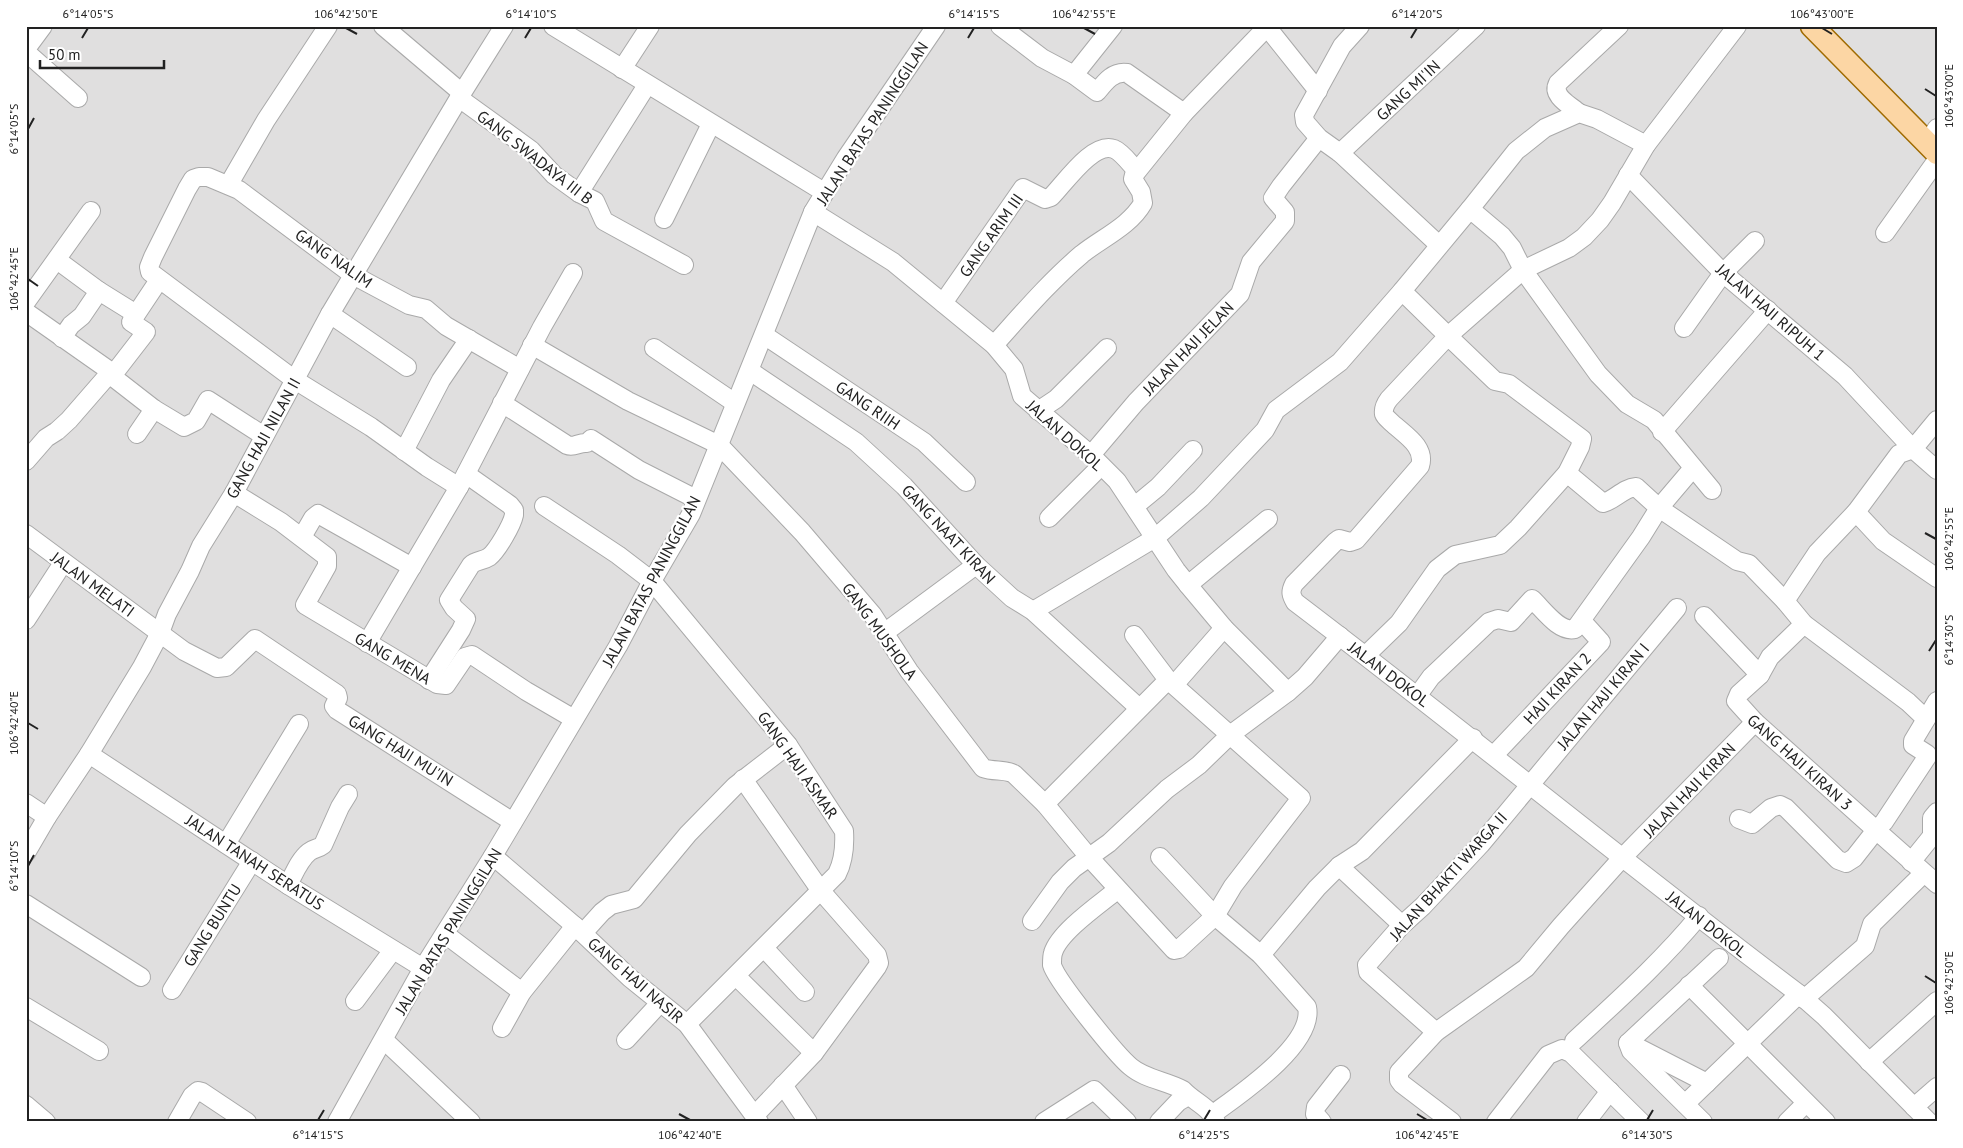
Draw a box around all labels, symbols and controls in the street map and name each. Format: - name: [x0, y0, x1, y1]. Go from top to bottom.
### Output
- text: 6°14'05"S: [63, 6, 113, 21]
- text: 106°42'50"E: [314, 6, 378, 21]
- text: 6°14'10"S: [506, 6, 556, 21]
- text: 6°14'15"S: [949, 6, 999, 21]
- text: 106°42'55"E: [1052, 6, 1116, 21]
- text: 6°14'20"S: [1392, 6, 1442, 21]
- text: 106°43'00"E: [1790, 6, 1854, 21]
- scale bar: [40, 38, 164, 70]
- street label: JALAN BATAS PANINGGILAN: [811, 38, 932, 209]
- text: 50 m: [48, 45, 81, 64]
- street label: GANG MI'IN: [1372, 55, 1444, 125]
- text: 106°43'00"E: [1941, 64, 1956, 128]
- text: 6°14'05"S: [6, 104, 21, 154]
- street label: GANG SWADAYA III B: [473, 106, 597, 208]
- street label: GANG ARIM III: [955, 189, 1027, 281]
- street label: GANG NALIM: [292, 224, 376, 292]
- text: 106°42'45"E: [6, 247, 21, 311]
- street label: JALAN HAJI RIPUH 1: [1712, 259, 1830, 365]
- street label: JALAN HAJI JELAN: [1138, 297, 1238, 400]
- street label: GANG HAJI NILAN II: [221, 374, 305, 502]
- street label: GANG RIIH: [832, 376, 904, 434]
- street label: JALAN DOKOL: [1022, 395, 1108, 475]
- street label: GANG NAAT KIRAN: [898, 480, 1000, 588]
- street label: JALAN BATAS PANINGGILAN: [597, 492, 705, 671]
- text: 106°42'55"E: [1941, 507, 1956, 571]
- street label: JALAN MELATI: [47, 546, 139, 621]
- street label: GANG MUSHOLA: [838, 579, 922, 684]
- text: 6°14'30"S: [1941, 615, 1956, 665]
- street label: GANG MENA: [351, 627, 435, 689]
- street label: JALAN DOKOL: [1344, 636, 1434, 711]
- street label: JALAN HAJI KIRAN I: [1552, 639, 1653, 754]
- street label: HAJI KIRAN 2: [1519, 648, 1595, 728]
- text: 106°42'40"E: [6, 691, 21, 755]
- street label: GANG HAJI ASMAR: [754, 707, 842, 823]
- street label: GANG HAJI MU'IN: [345, 710, 457, 790]
- street label: GANG HAJI KIRAN 3: [1743, 710, 1857, 814]
- street label: JALAN HAJI KIRAN: [1638, 738, 1739, 842]
- street label: JALAN BHAKTI WARGA II: [1384, 808, 1511, 945]
- street label: JALAN TANAH SERATUS: [181, 809, 328, 914]
- text: 6°14'10"S: [6, 841, 21, 891]
- street label: JALAN BATAS PANINGGILAN: [390, 844, 506, 1019]
- street label: GANG BUNTU: [179, 880, 245, 970]
- street label: JALAN DOKOL: [1662, 886, 1751, 962]
- street label: GANG HAJI NASIR: [584, 933, 688, 1027]
- text: 106°42'50"E: [1941, 951, 1956, 1015]
- text: 6°14'15"S: [293, 1127, 343, 1142]
- text: 106°42'40"E: [658, 1127, 722, 1142]
- text: 6°14'25"S: [1179, 1127, 1229, 1142]
- text: 106°42'45"E: [1395, 1127, 1459, 1142]
- text: 6°14'30"S: [1622, 1127, 1672, 1142]

